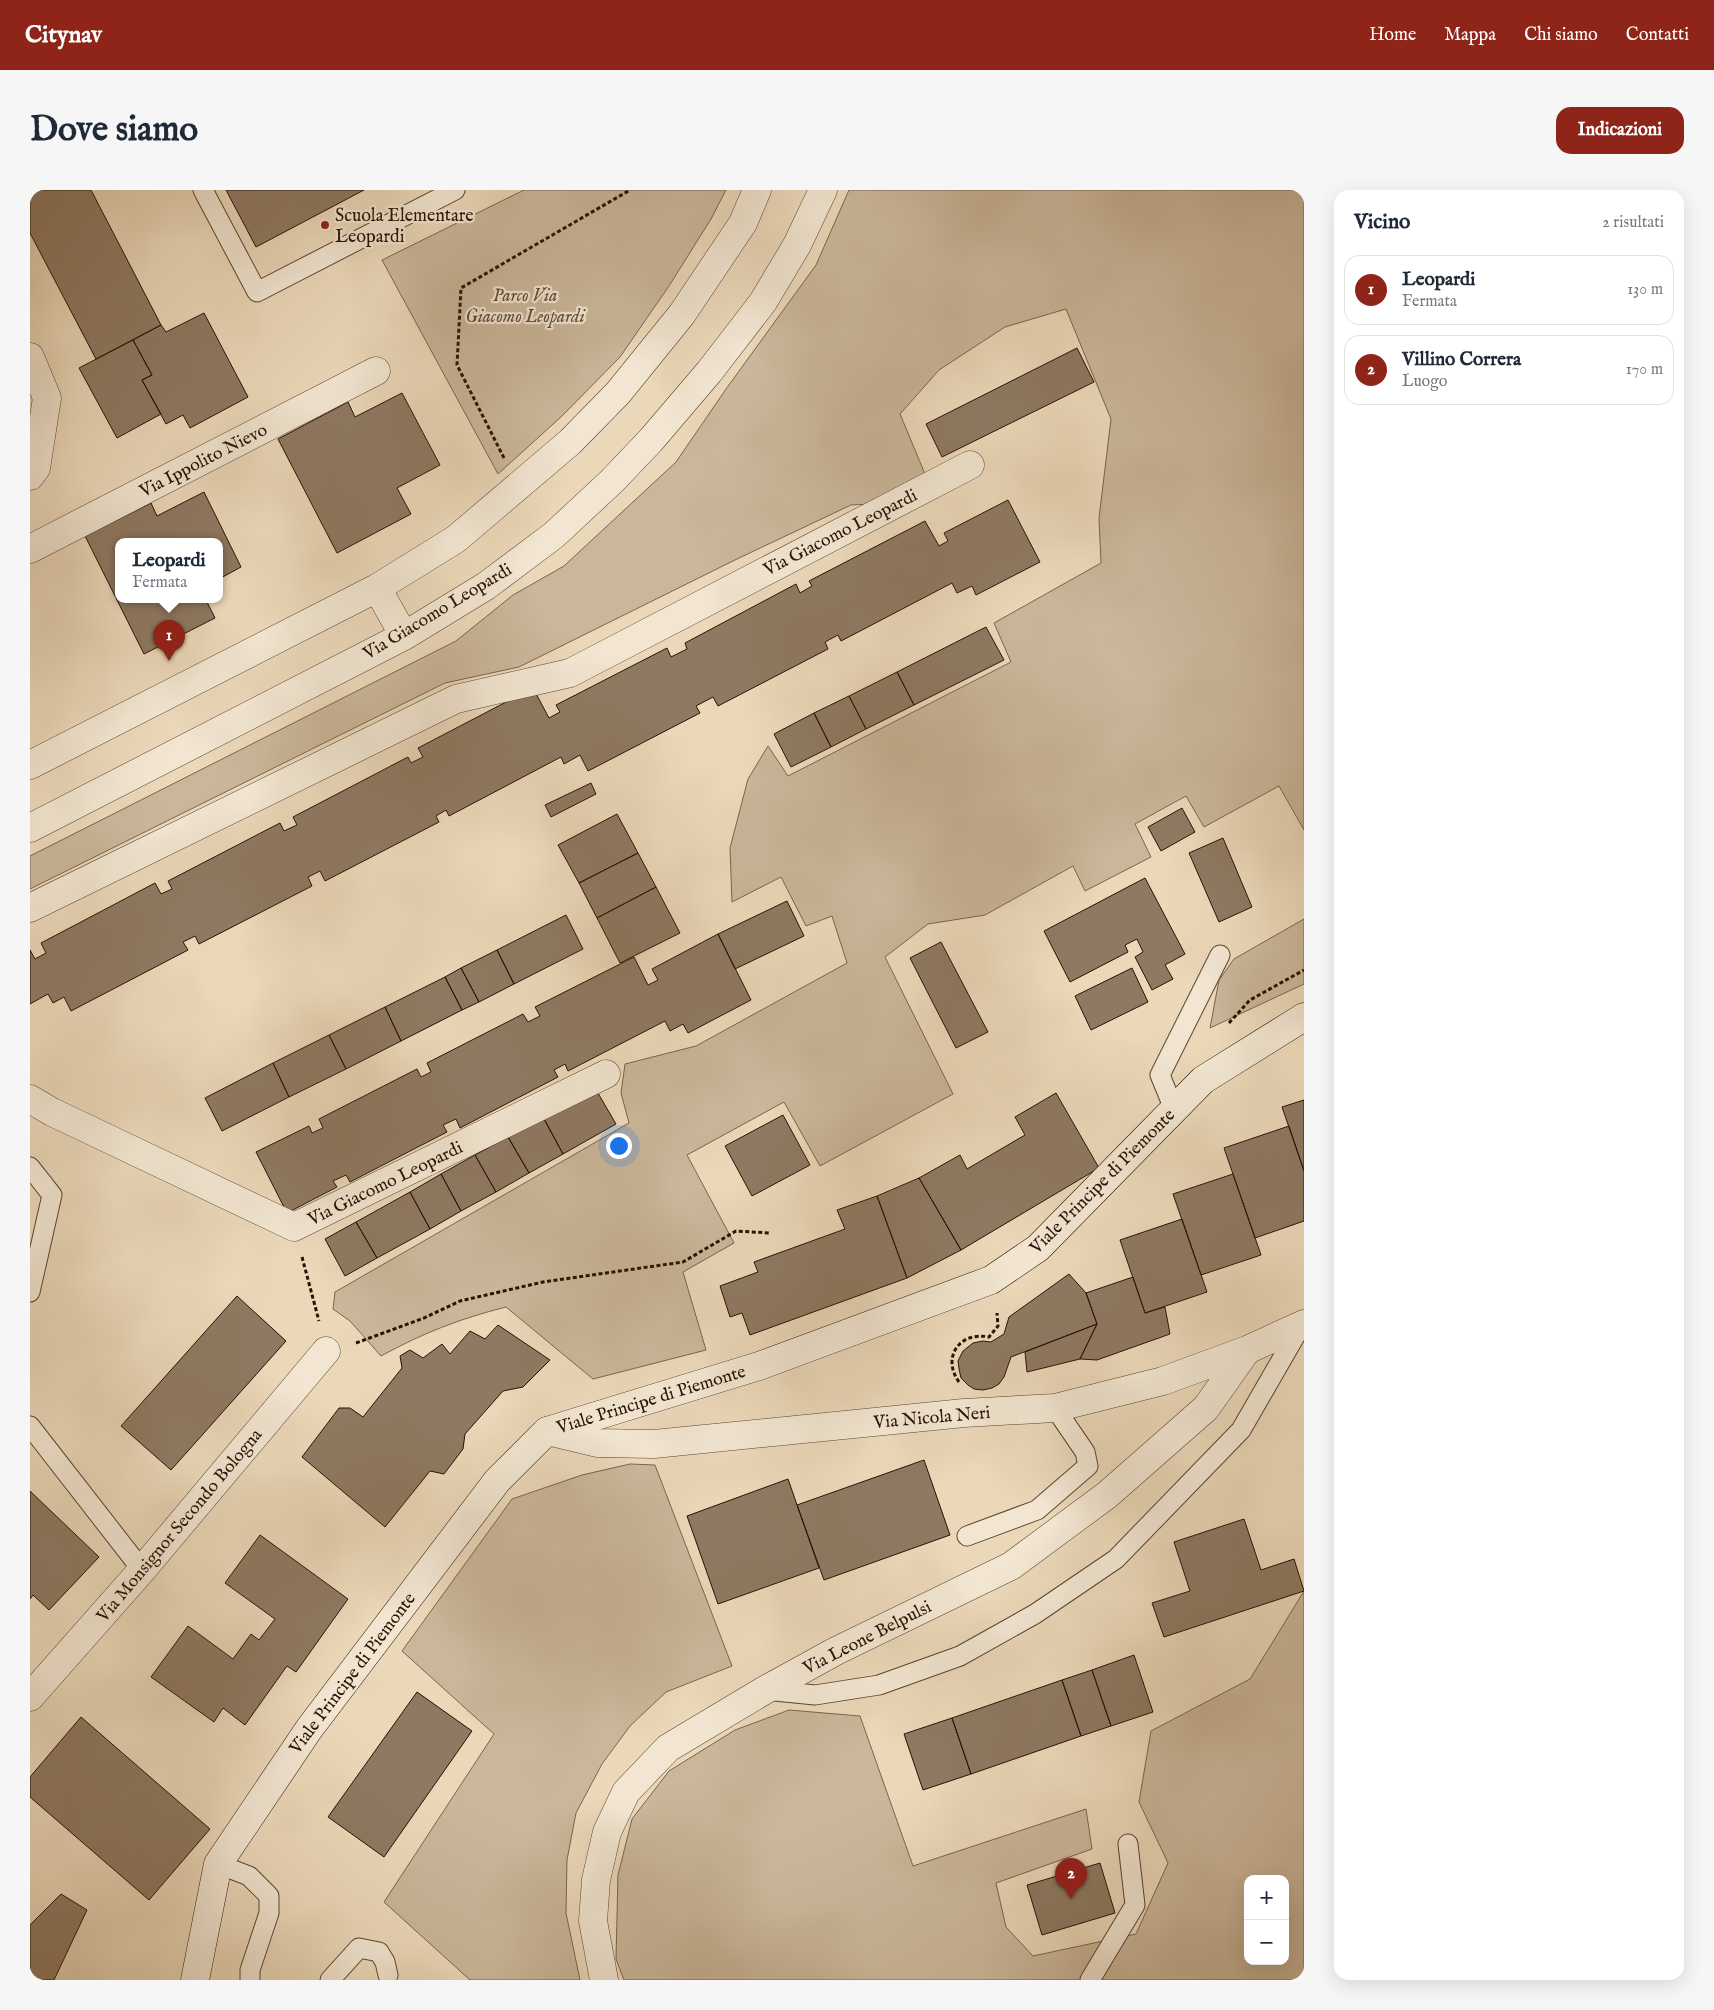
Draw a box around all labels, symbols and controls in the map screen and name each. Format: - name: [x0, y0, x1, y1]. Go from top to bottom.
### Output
- text: Citynav: [25, 20, 102, 51]
- text: Home: [1369, 24, 1416, 47]
- text: Mappa: [1444, 24, 1496, 47]
- text: Chi siamo: [1524, 24, 1598, 47]
- text: Contatti: [1626, 24, 1689, 47]
- button: Indicazioni: [1556, 107, 1684, 154]
- text: Dove siamo: [30, 108, 198, 153]
- place label: Scuola Elementare Leopardi: [335, 205, 474, 249]
- text: Vicino: [1354, 209, 1410, 236]
- text: 2 risultati: [1602, 213, 1664, 233]
- marker: Scuola Elementare Leopardi: [319, 219, 331, 231]
- text: Leopardi: [1402, 268, 1475, 292]
- text: 1: [1368, 280, 1374, 300]
- text: 130 m: [1627, 280, 1663, 300]
- park label: Parco Via Giacomo Leopardi: [465, 285, 587, 329]
- text: Fermata: [1402, 292, 1457, 312]
- text: Villino Correra: [1402, 348, 1521, 372]
- text: 2: [1367, 360, 1375, 380]
- text: 170 m: [1626, 360, 1663, 380]
- text: Luogo: [1402, 372, 1448, 392]
- street label: Via Ippolito Nievo: [135, 419, 272, 504]
- street label: Via Giacomo Leopardi: [759, 485, 922, 583]
- popup: [115, 538, 223, 603]
- text: Leopardi: [132, 549, 206, 573]
- street label: Via Giacomo Leopardi: [358, 559, 517, 666]
- text: Fermata: [132, 573, 187, 593]
- pin: 1: [153, 620, 185, 661]
- street label: Viale Principe di Piemonte: [1025, 1104, 1181, 1260]
- your location: [606, 1133, 632, 1159]
- street label: Via Giacomo Leopardi: [304, 1137, 467, 1232]
- street label: Viale Principe di Piemonte: [553, 1361, 749, 1440]
- street label: Via Nicola Neri: [872, 1402, 992, 1435]
- street label: Via Monsignor Secondo Bologna: [92, 1424, 268, 1628]
- street label: Viale Principe di Piemonte: [284, 1589, 421, 1760]
- street label: Via Leone Belpulsi: [799, 1596, 936, 1681]
- pin: 2: [1055, 1858, 1087, 1899]
- map controls: [1244, 1875, 1289, 1965]
- button: +: [1244, 1875, 1289, 1920]
- button: −: [1244, 1920, 1289, 1965]

